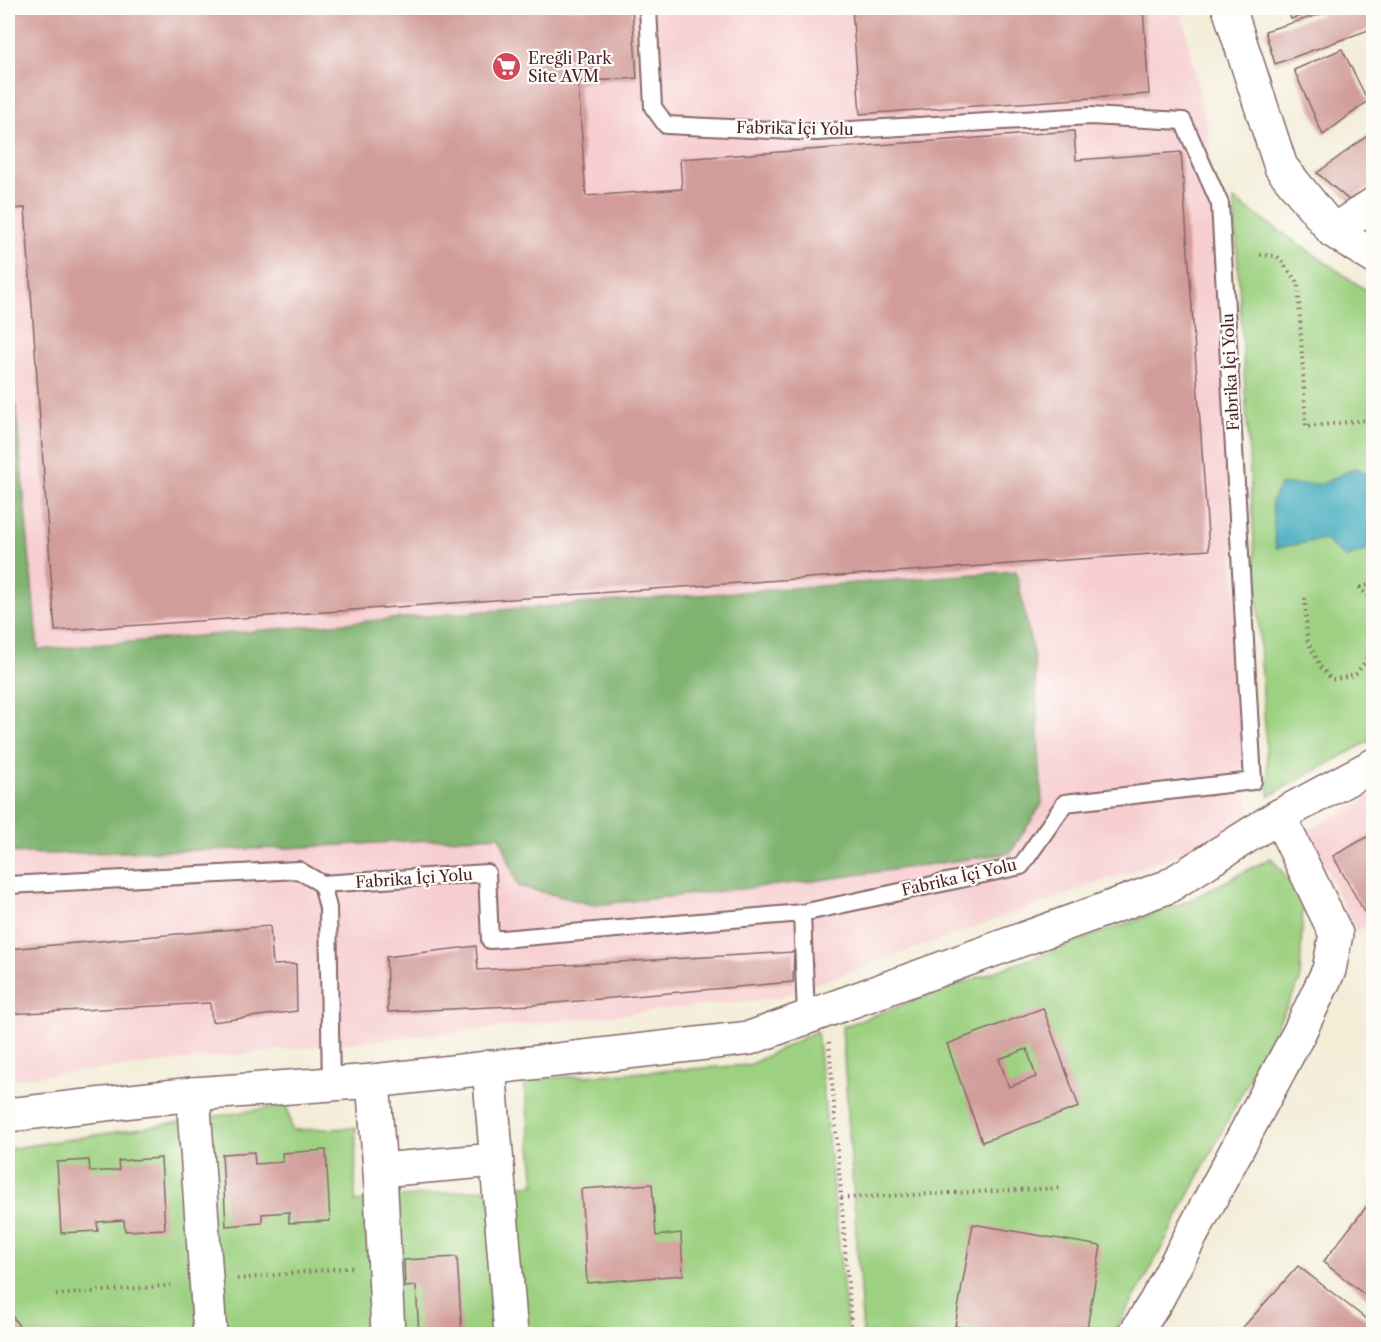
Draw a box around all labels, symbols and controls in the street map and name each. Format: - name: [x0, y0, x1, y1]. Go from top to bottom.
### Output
- place label: Ereğli Park Site AVM: [528, 48, 612, 86]
- supermarket icon: Ereğli Park Site AVM: [491, 51, 523, 83]
- street label: Fabrika İçi Yolu: [736, 117, 854, 139]
- street label: Fabrika İçi Yolu: [1217, 313, 1243, 431]
- street label: Fabrika İçi Yolu: [899, 854, 1019, 900]
- street label: Fabrika İçi Yolu: [355, 864, 474, 892]

